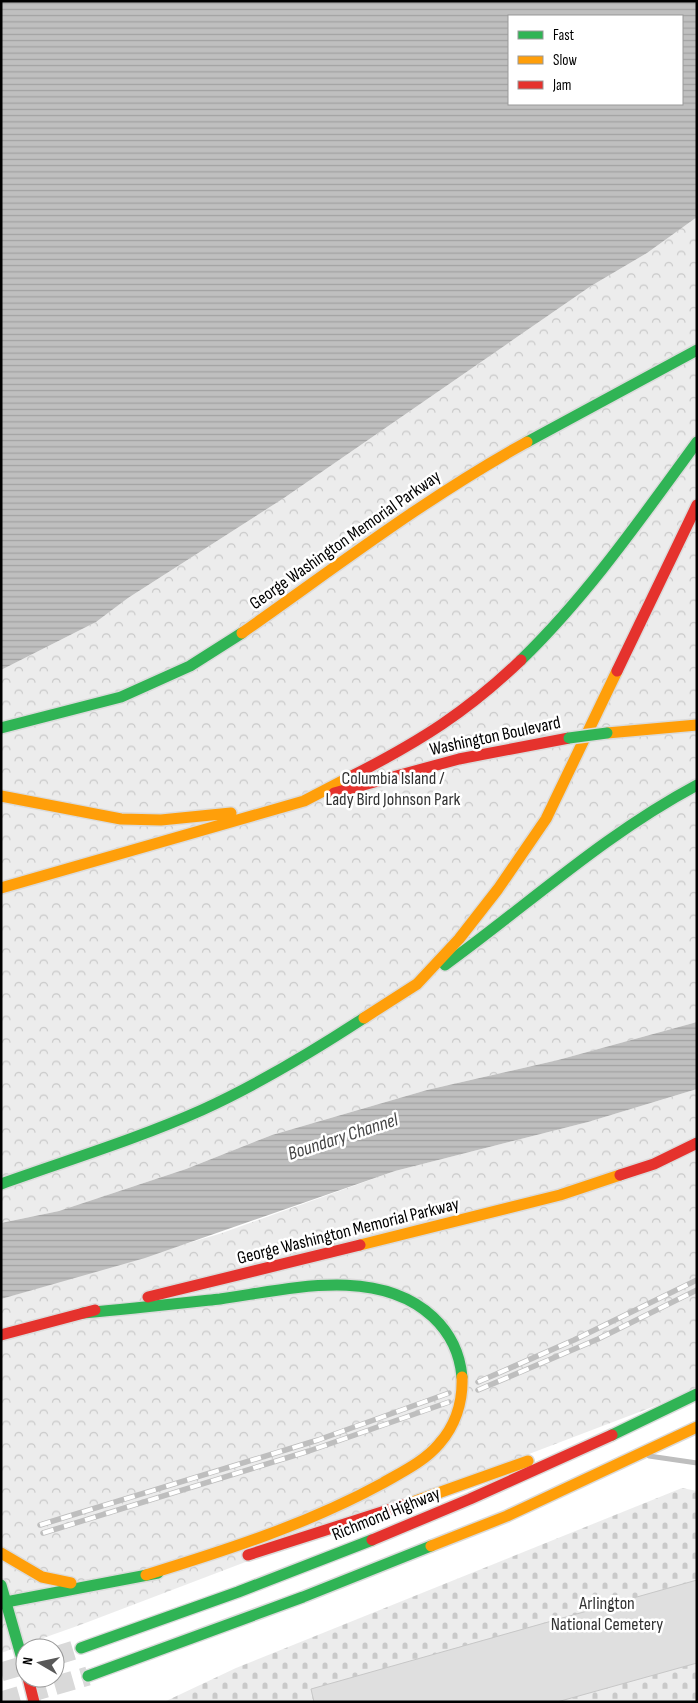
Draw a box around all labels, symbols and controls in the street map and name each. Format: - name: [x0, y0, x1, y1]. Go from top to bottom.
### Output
- legend: [508, 15, 683, 105]
- text: Fast: [553, 26, 575, 45]
- text: Slow: [553, 51, 577, 70]
- text: Jam: [552, 76, 571, 95]
- street label: George Washington Memorial Parkway: [246, 466, 444, 614]
- street label: Washington Boulevard: [428, 712, 562, 760]
- park label: Columbia Island / Lady Bird Johnson Park: [326, 768, 461, 810]
- water label: Boundary Channel: [285, 1108, 401, 1166]
- street label: George Washington Memorial Parkway: [235, 1193, 461, 1269]
- street label: Richmond Highway: [329, 1483, 443, 1545]
- park label: Arlington National Cemetery: [551, 1593, 663, 1635]
- north arrow: [15, 1638, 65, 1688]
- text: N: [19, 1656, 37, 1666]

